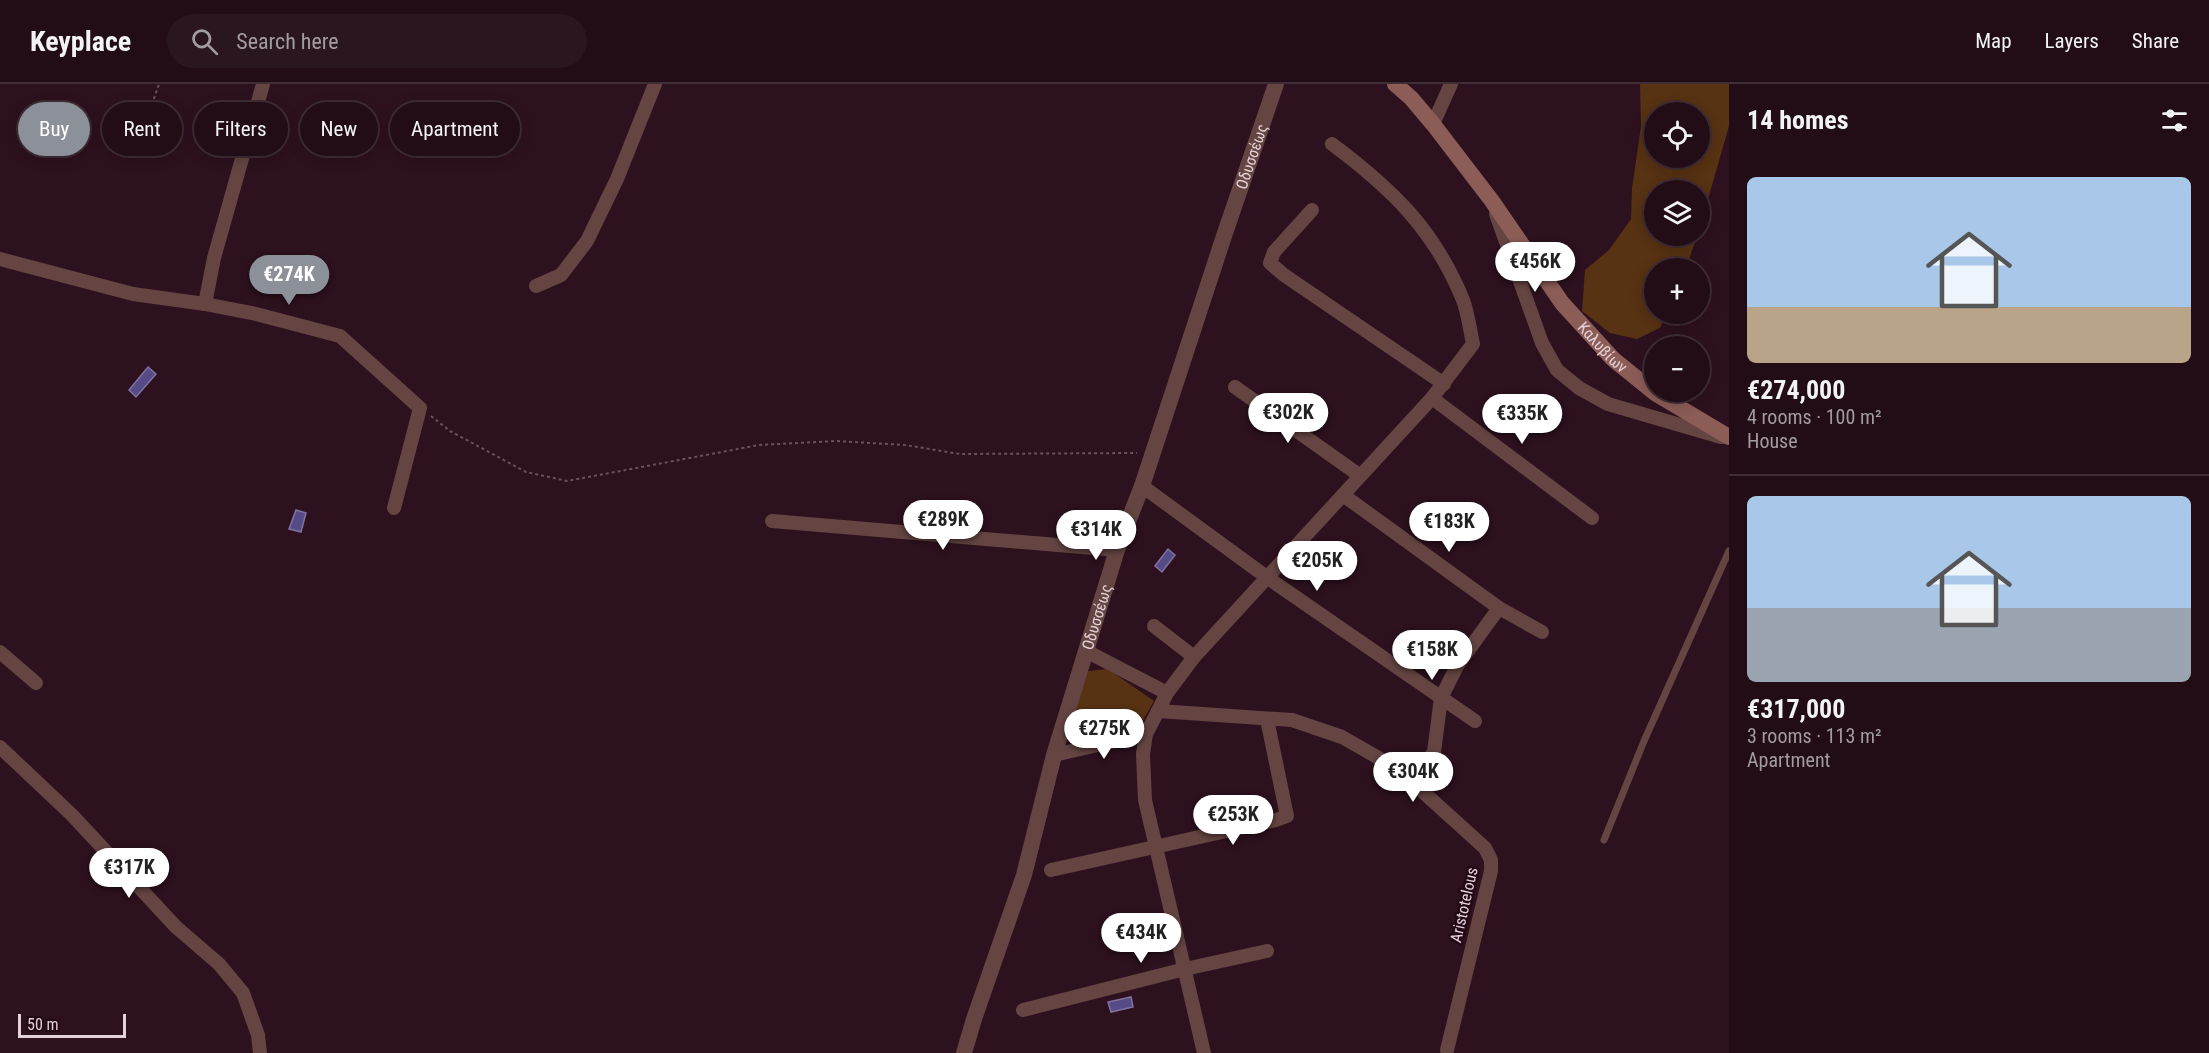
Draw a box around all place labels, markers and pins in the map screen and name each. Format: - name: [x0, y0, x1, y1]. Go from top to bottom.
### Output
- pin: €456K: [1493, 242, 1577, 293]
- pin: €274K: [247, 255, 331, 306]
- pin: €302K: [1246, 393, 1330, 444]
- pin: €335K: [1480, 394, 1564, 445]
- pin: €289K: [901, 500, 985, 551]
- pin: €183K: [1407, 502, 1491, 553]
- pin: €314K: [1054, 510, 1138, 561]
- pin: €205K: [1275, 541, 1359, 592]
- pin: €158K: [1390, 630, 1474, 681]
- pin: €275K: [1062, 709, 1146, 760]
- pin: €304K: [1371, 752, 1455, 803]
- pin: €253K: [1191, 795, 1275, 846]
- pin: €317K: [87, 848, 171, 899]
- pin: €434K: [1099, 913, 1183, 964]

